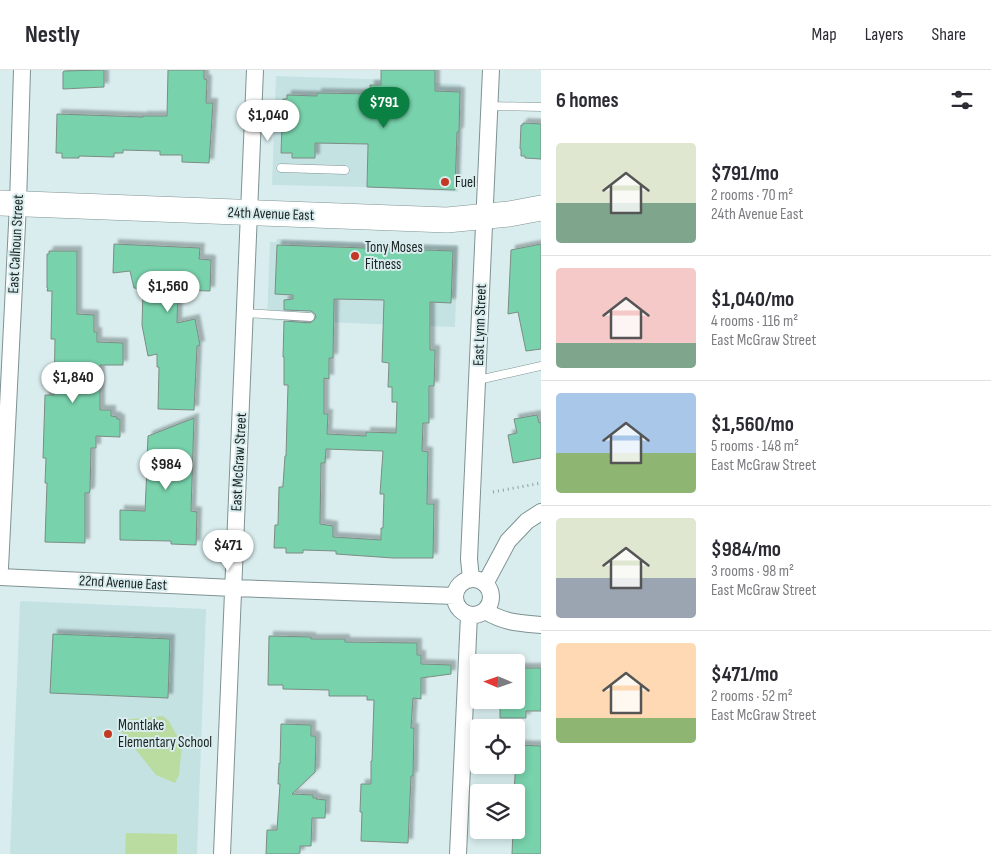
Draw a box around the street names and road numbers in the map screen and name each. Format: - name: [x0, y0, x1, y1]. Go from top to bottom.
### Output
- street label: East Calhoun Street: [4, 194, 28, 294]
- street label: 24th Avenue East: [227, 203, 315, 225]
- street label: East Lynn Street: [469, 283, 491, 366]
- street label: East McGraw Street: [227, 412, 251, 512]
- street label: 22nd Avenue East: [78, 571, 168, 595]

